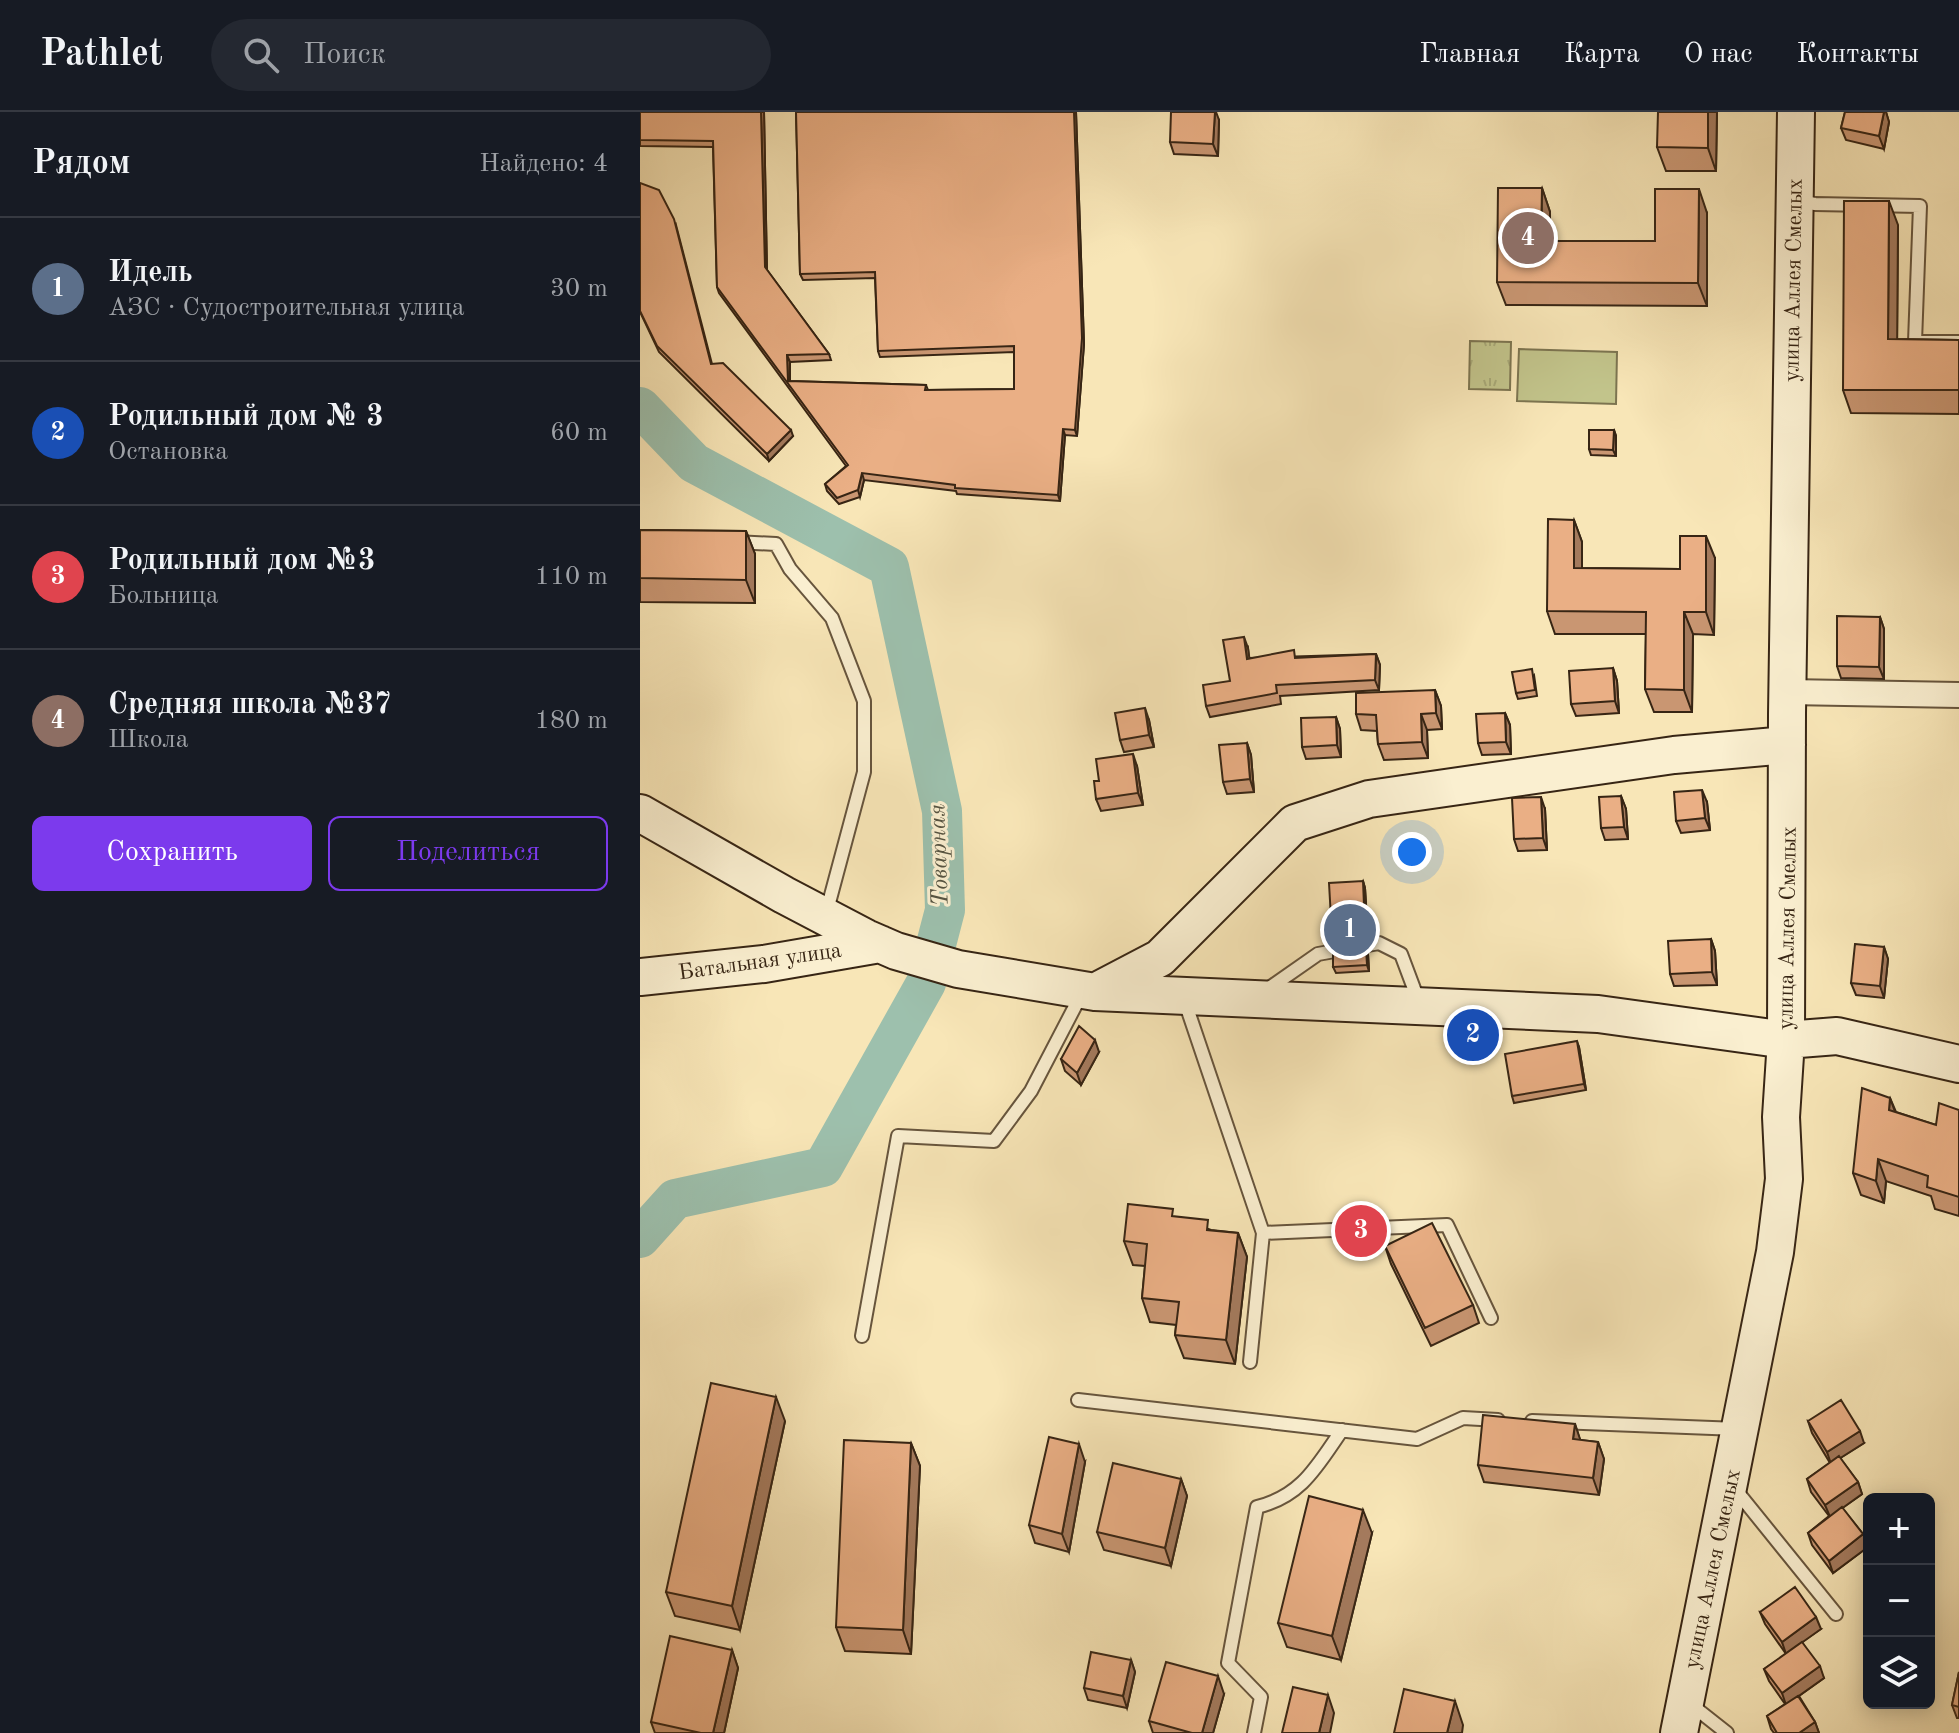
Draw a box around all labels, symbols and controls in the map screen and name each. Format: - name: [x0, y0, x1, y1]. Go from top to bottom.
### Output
- search box: [211, 19, 771, 91]
- icon: search: [239, 33, 283, 77]
- text: Pathlet: [40, 36, 163, 74]
- text: Поиск: [303, 40, 386, 70]
- text: Главная: [1419, 41, 1520, 69]
- text: Карта: [1564, 41, 1640, 69]
- text: О нас: [1684, 41, 1753, 69]
- text: Контакты: [1797, 41, 1919, 69]
- text: Рядом: [32, 147, 131, 181]
- text: Найдено: 4: [479, 151, 608, 177]
- street label: улица Аллея Смелых: [1781, 178, 1807, 382]
- pin: 4: [1502, 208, 1554, 268]
- text: Идель: [108, 258, 193, 288]
- text: 1: [50, 276, 66, 302]
- text: 30 m: [550, 276, 608, 302]
- text: АЗС · Судостроительная улица: [108, 295, 465, 321]
- text: Родильный дом № 3: [108, 402, 384, 432]
- text: 2: [50, 420, 66, 446]
- text: 60 m: [550, 420, 608, 446]
- text: Остановка: [108, 439, 228, 465]
- text: Родильный дом №3: [108, 546, 375, 576]
- text: 3: [50, 564, 66, 590]
- text: 110 m: [535, 564, 608, 590]
- text: Больница: [108, 583, 219, 609]
- text: Средняя школа №37: [108, 690, 391, 720]
- text: 4: [50, 708, 66, 734]
- text: 180 m: [535, 708, 608, 734]
- text: Школа: [108, 727, 189, 753]
- water label: Товарная: [926, 803, 954, 907]
- button: Сохранить: [32, 816, 312, 891]
- button: Поделиться: [328, 816, 608, 891]
- street label: улица Аллея Смелых: [1775, 826, 1801, 1030]
- your location: [1392, 832, 1432, 872]
- pin: 1: [1324, 900, 1376, 960]
- street label: Батальная улица: [677, 940, 843, 984]
- pin: 2: [1447, 1005, 1499, 1065]
- pin: 3: [1335, 1201, 1387, 1261]
- street label: улица Аллея Смелых: [1681, 1467, 1745, 1671]
- map controls: [1863, 1493, 1935, 1709]
- button: +: [1863, 1493, 1935, 1565]
- button: −: [1863, 1565, 1935, 1637]
- button: layers: [1863, 1637, 1935, 1709]

